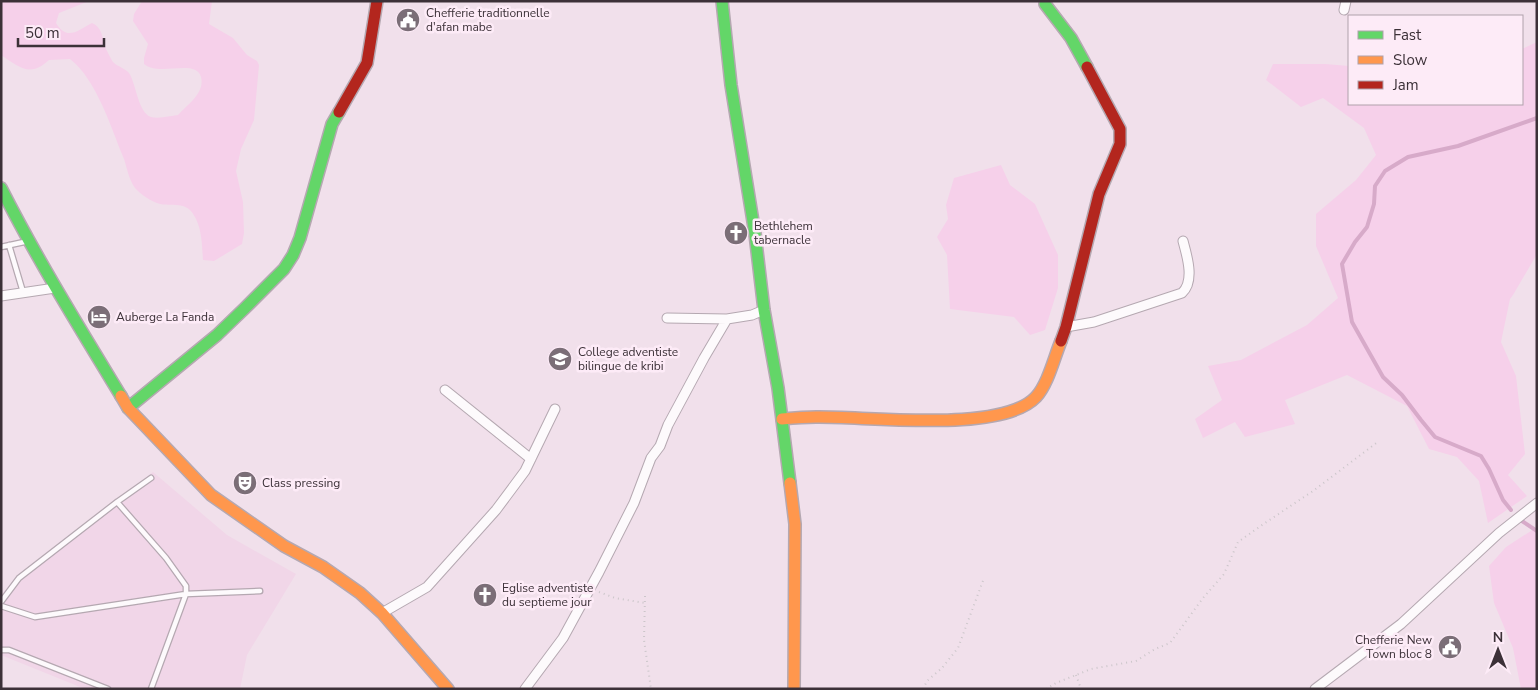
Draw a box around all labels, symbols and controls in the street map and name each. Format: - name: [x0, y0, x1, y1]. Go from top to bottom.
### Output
- place label: Chefferie traditionnelle d'afan mabe: [426, 5, 550, 35]
- public building icon: Chefferie traditionnelle d'afan mabe: [395, 7, 421, 33]
- scale bar: [18, 15, 104, 47]
- legend: [1348, 15, 1523, 105]
- text: 50 m: [25, 23, 60, 43]
- text: Fast: [1393, 25, 1422, 45]
- text: Slow: [1393, 50, 1428, 70]
- text: Jam: [1392, 75, 1419, 95]
- place label: Bethlehem tabernacle: [754, 218, 813, 248]
- church icon: Bethlehem tabernacle: [723, 220, 749, 246]
- hotel icon: Auberge La Fanda: [86, 304, 112, 330]
- place label: Auberge La Fanda: [116, 309, 214, 325]
- place label: College adventiste bilingue de kribi: [578, 344, 678, 374]
- school or university icon: College adventiste bilingue de kribi: [547, 346, 573, 372]
- theatre icon: Class pressing: [232, 470, 258, 496]
- place label: Class pressing: [262, 475, 340, 491]
- place label: Eglise adventiste du septieme jour: [502, 580, 593, 610]
- church icon: Eglise adventiste du septieme jour: [472, 582, 498, 608]
- north arrow: [1473, 625, 1523, 675]
- text: N: [1493, 628, 1503, 647]
- place label: Chefferie New Town bloc 8: [1355, 632, 1432, 662]
- public building icon: Chefferie New Town bloc 8: [1437, 634, 1463, 660]

